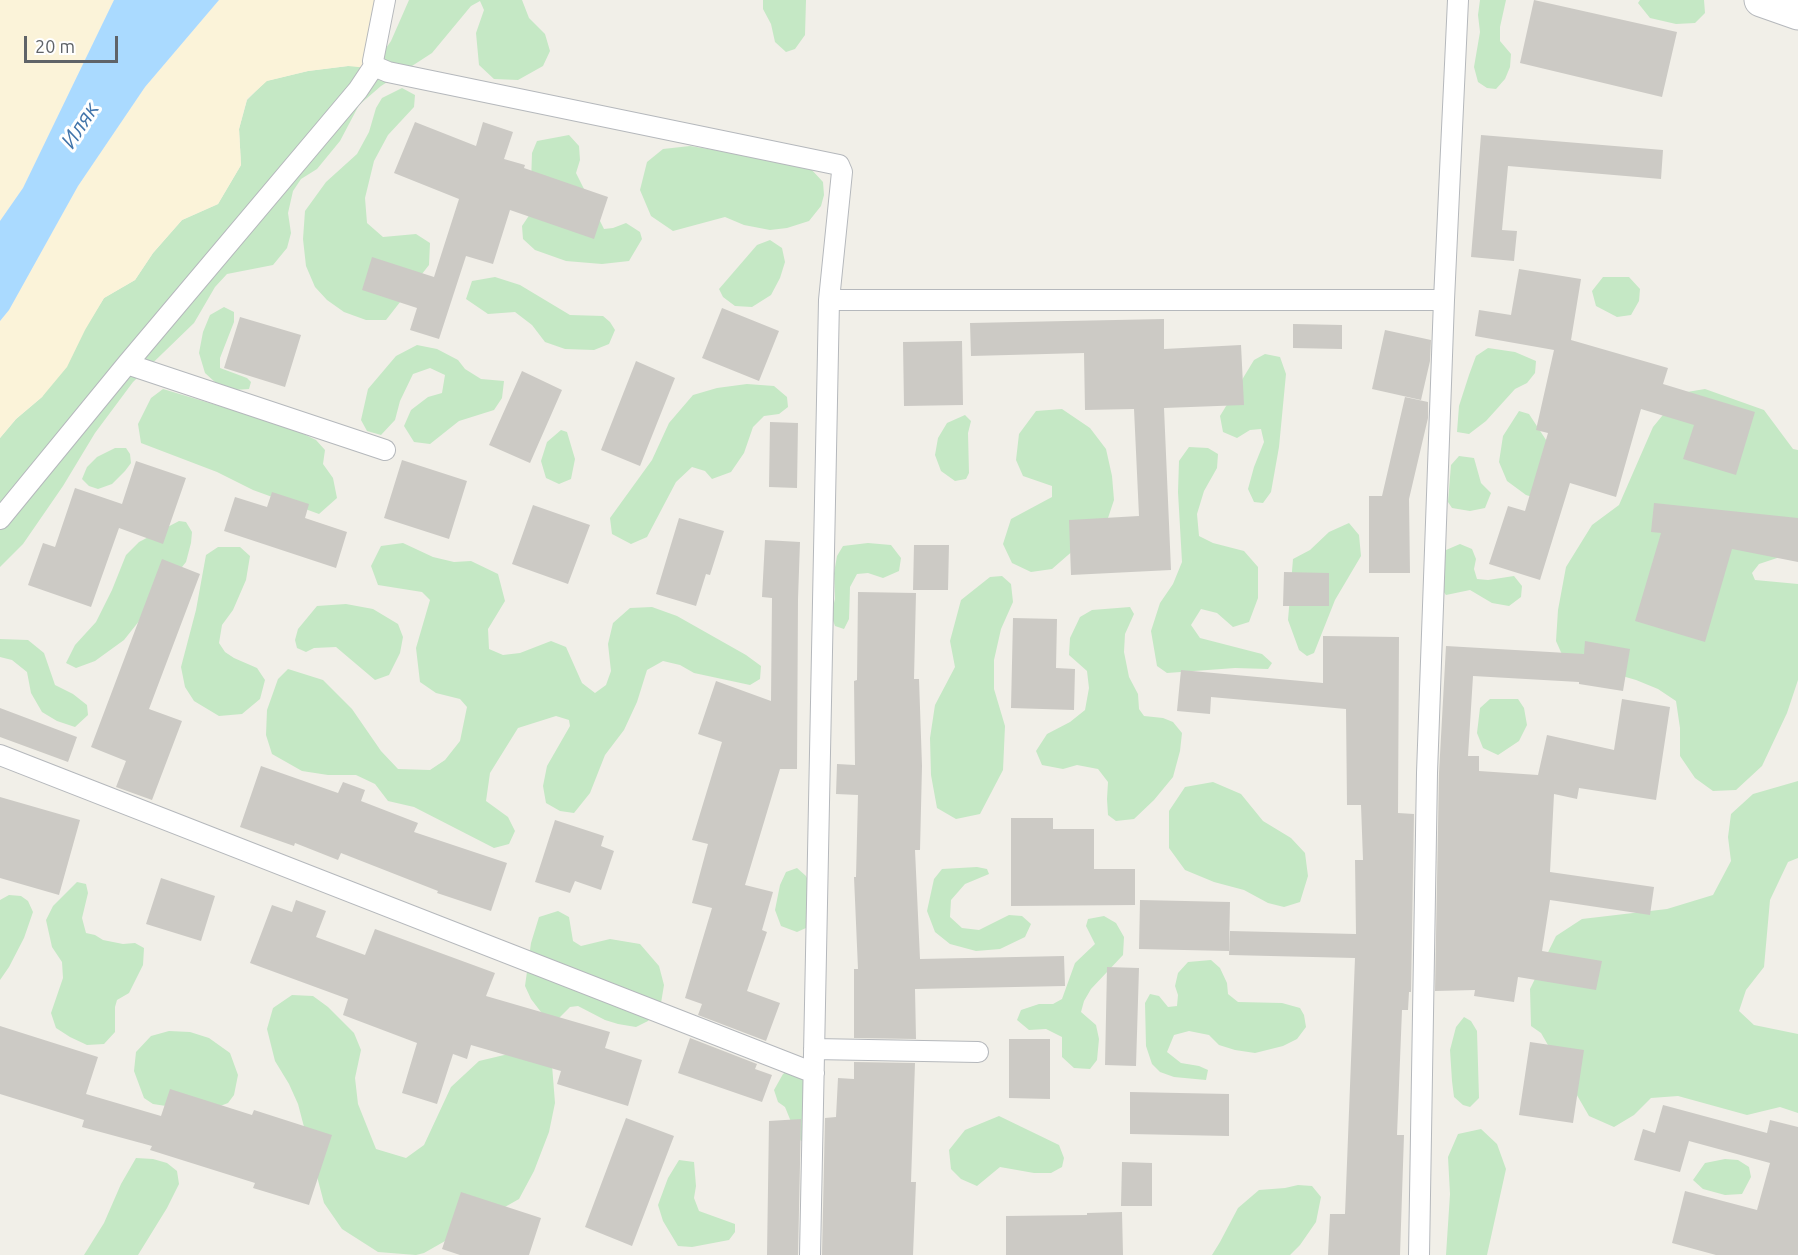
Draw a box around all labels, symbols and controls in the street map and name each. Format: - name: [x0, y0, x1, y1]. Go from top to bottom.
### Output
- scale bar: [27, 24, 122, 62]
- text: 20 m: [35, 36, 75, 56]
- water label: Иляк: [55, 97, 105, 153]

